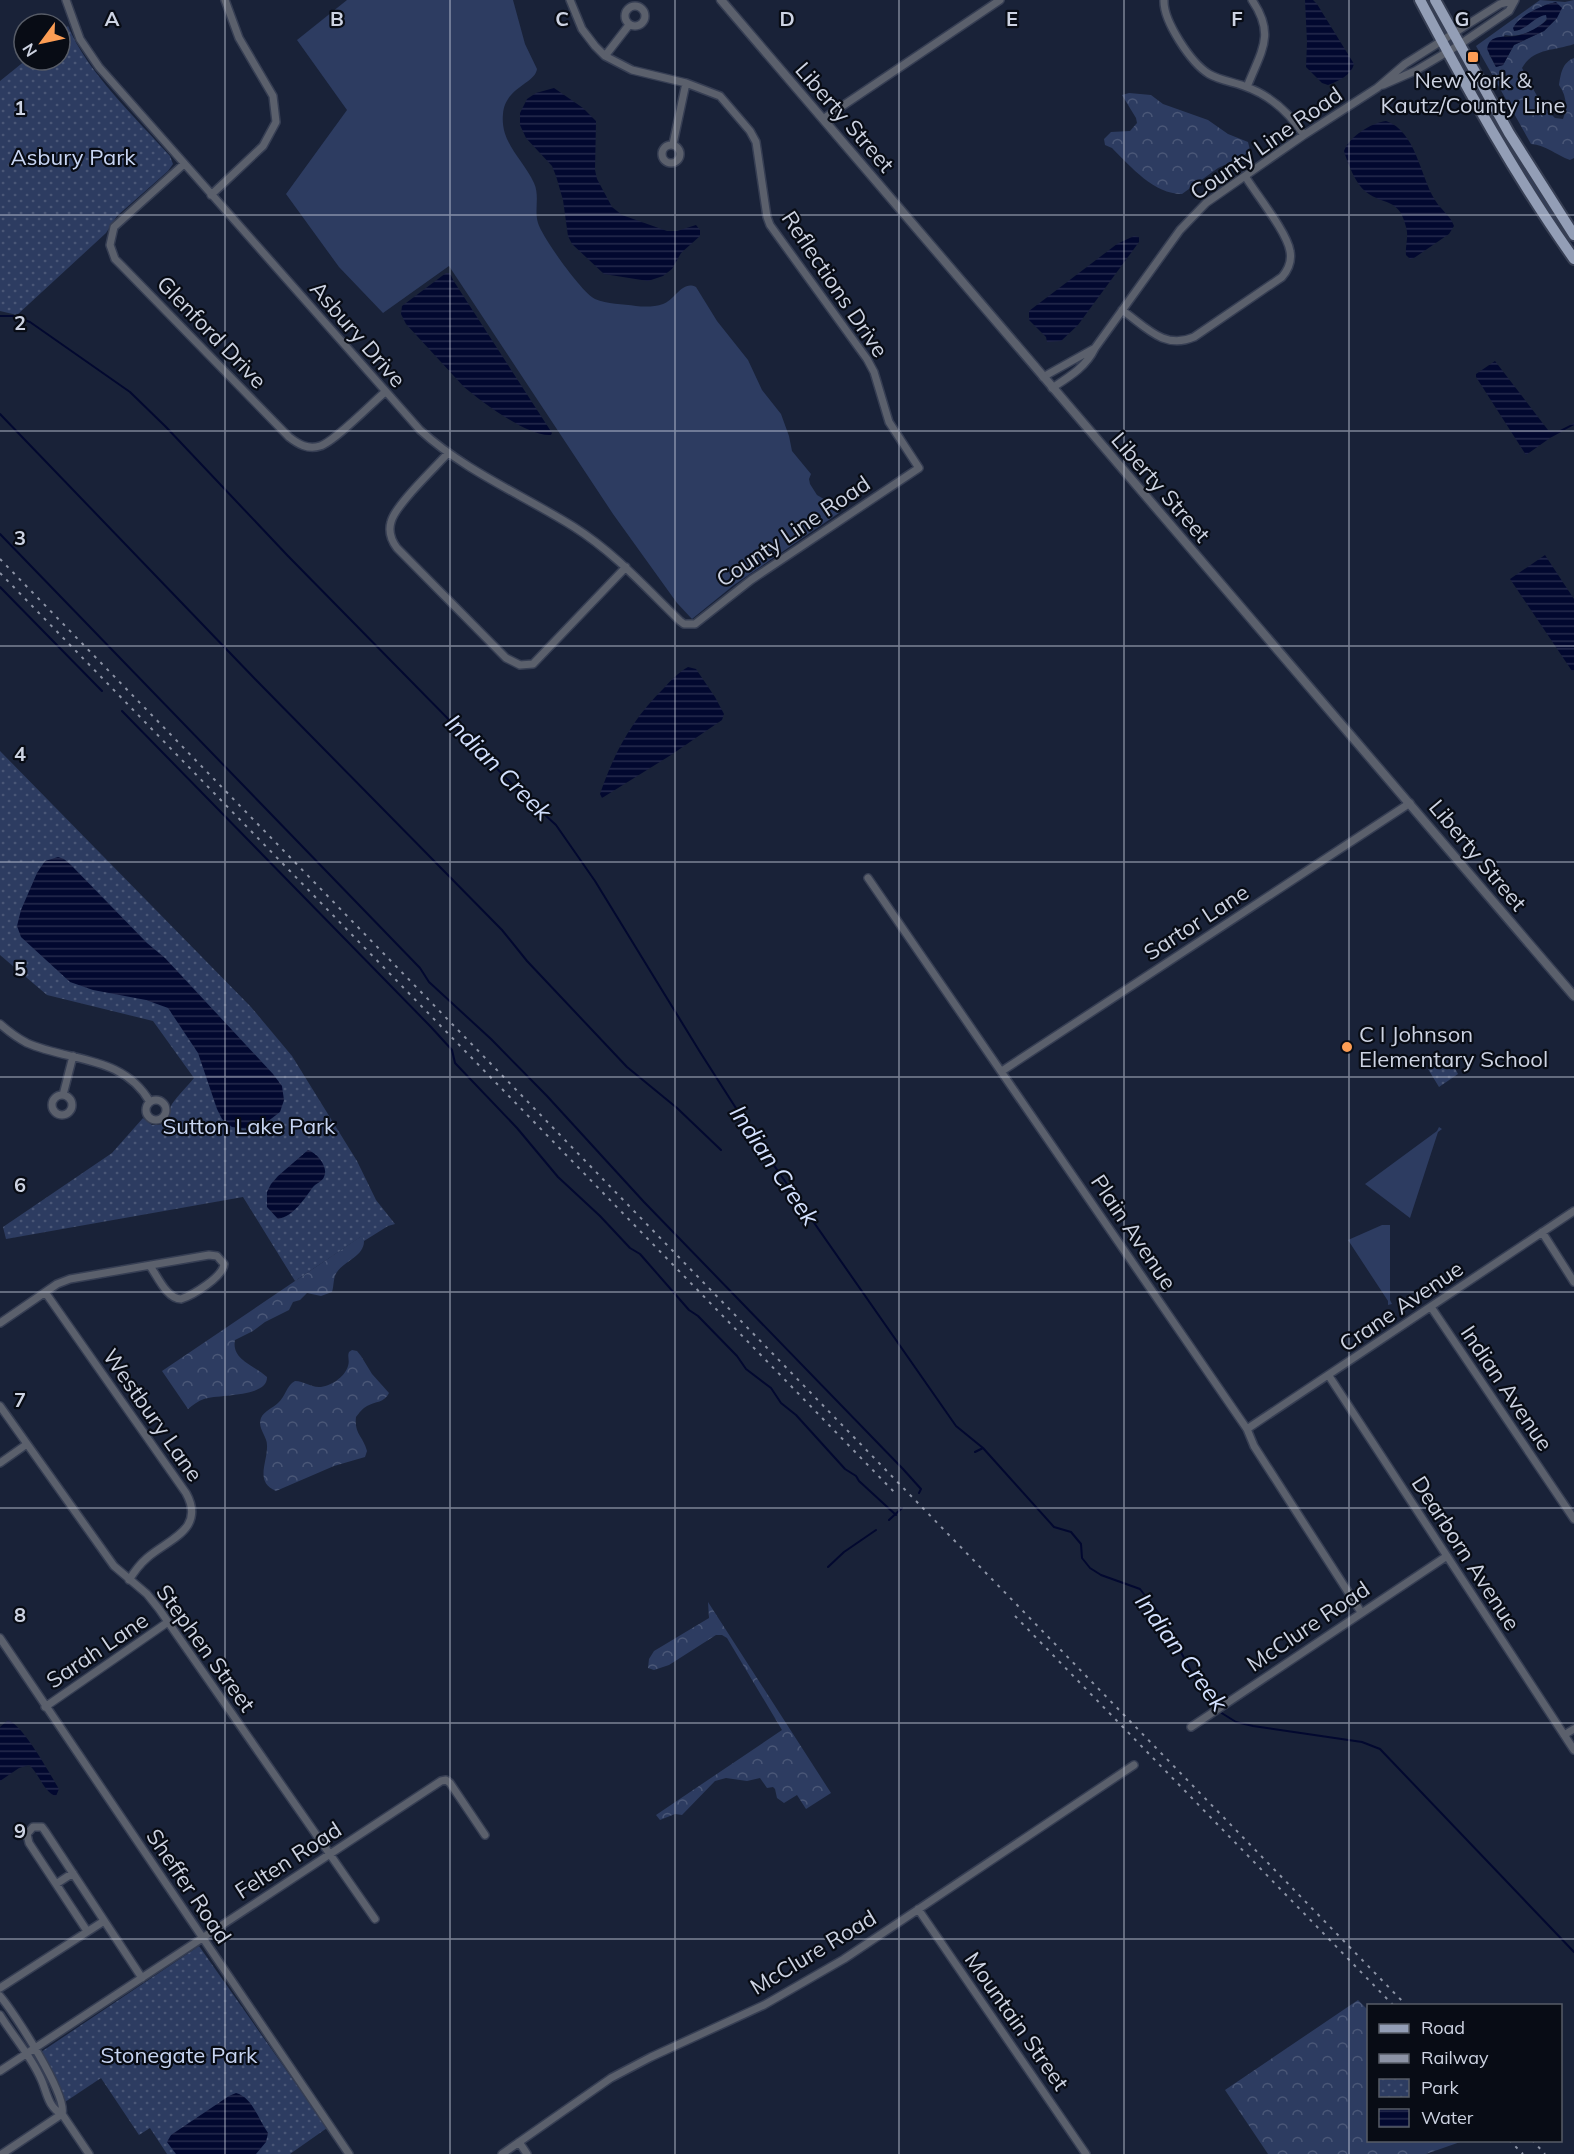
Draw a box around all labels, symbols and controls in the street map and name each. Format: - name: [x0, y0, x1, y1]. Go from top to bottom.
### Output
- text: A: [105, 6, 120, 31]
- text: B: [330, 6, 344, 31]
- text: C: [555, 6, 569, 31]
- text: D: [779, 6, 795, 31]
- text: E: [1006, 6, 1018, 31]
- text: F: [1231, 6, 1243, 31]
- text: G: [1455, 6, 1469, 31]
- north arrow: [12, 12, 72, 72]
- text: N: [18, 40, 41, 61]
- marker: New York & Kautz/County Line: [1466, 50, 1480, 64]
- street label: Liberty Street: [789, 56, 901, 178]
- place label: New York & Kautz/County Line: [1381, 66, 1565, 119]
- street label: County Line Road: [1184, 80, 1348, 206]
- text: 1: [14, 95, 26, 120]
- park label: Asbury Park: [10, 143, 136, 171]
- street label: Reflections Drive: [776, 205, 894, 363]
- street label: Glenford Drive: [151, 270, 273, 394]
- street label: Asbury Drive: [304, 275, 412, 393]
- text: 2: [14, 310, 26, 335]
- street label: Liberty Street: [1105, 426, 1217, 548]
- street label: County Line Road: [711, 469, 875, 593]
- text: 3: [14, 525, 26, 550]
- water label: Indian Creek: [439, 707, 559, 827]
- text: 4: [14, 741, 26, 766]
- street label: Liberty Street: [1423, 793, 1533, 917]
- street label: Sartor Lane: [1138, 878, 1254, 966]
- text: 5: [14, 956, 26, 981]
- place label: C I Johnson Elementary School: [1359, 1020, 1548, 1073]
- marker: C I Johnson Elementary School: [1340, 1040, 1354, 1054]
- water label: Indian Creek: [724, 1099, 827, 1231]
- park label: Sutton Lake Park: [163, 1112, 336, 1140]
- street label: Plain Avenue: [1085, 1169, 1183, 1295]
- text: 6: [14, 1172, 26, 1197]
- street label: Crane Avenue: [1334, 1254, 1468, 1358]
- street label: Indian Avenue: [1455, 1320, 1559, 1456]
- street label: Westbury Lane: [97, 1343, 209, 1487]
- text: 7: [14, 1387, 26, 1412]
- street label: Dearborn Avenue: [1406, 1470, 1526, 1636]
- street label: McClure Road: [1241, 1575, 1375, 1677]
- street label: Stephen Street: [150, 1579, 262, 1717]
- water label: Indian Creek: [1129, 1587, 1235, 1717]
- text: 8: [14, 1602, 26, 1627]
- street label: Sarah Lane: [41, 1606, 153, 1694]
- street label: Felten Road: [230, 1815, 346, 1905]
- text: 9: [14, 1818, 26, 1843]
- street label: Sheffer Road: [140, 1823, 238, 1949]
- street label: McClure Road: [745, 1903, 881, 2001]
- street label: Mountain Street: [959, 1946, 1075, 2096]
- legend: [1367, 2004, 1562, 2142]
- text: Road: [1421, 2016, 1465, 2039]
- park label: Stonegate Park: [101, 2041, 258, 2069]
- text: Railway: [1421, 2046, 1489, 2069]
- text: Park: [1421, 2076, 1460, 2099]
- text: Water: [1421, 2106, 1474, 2129]

